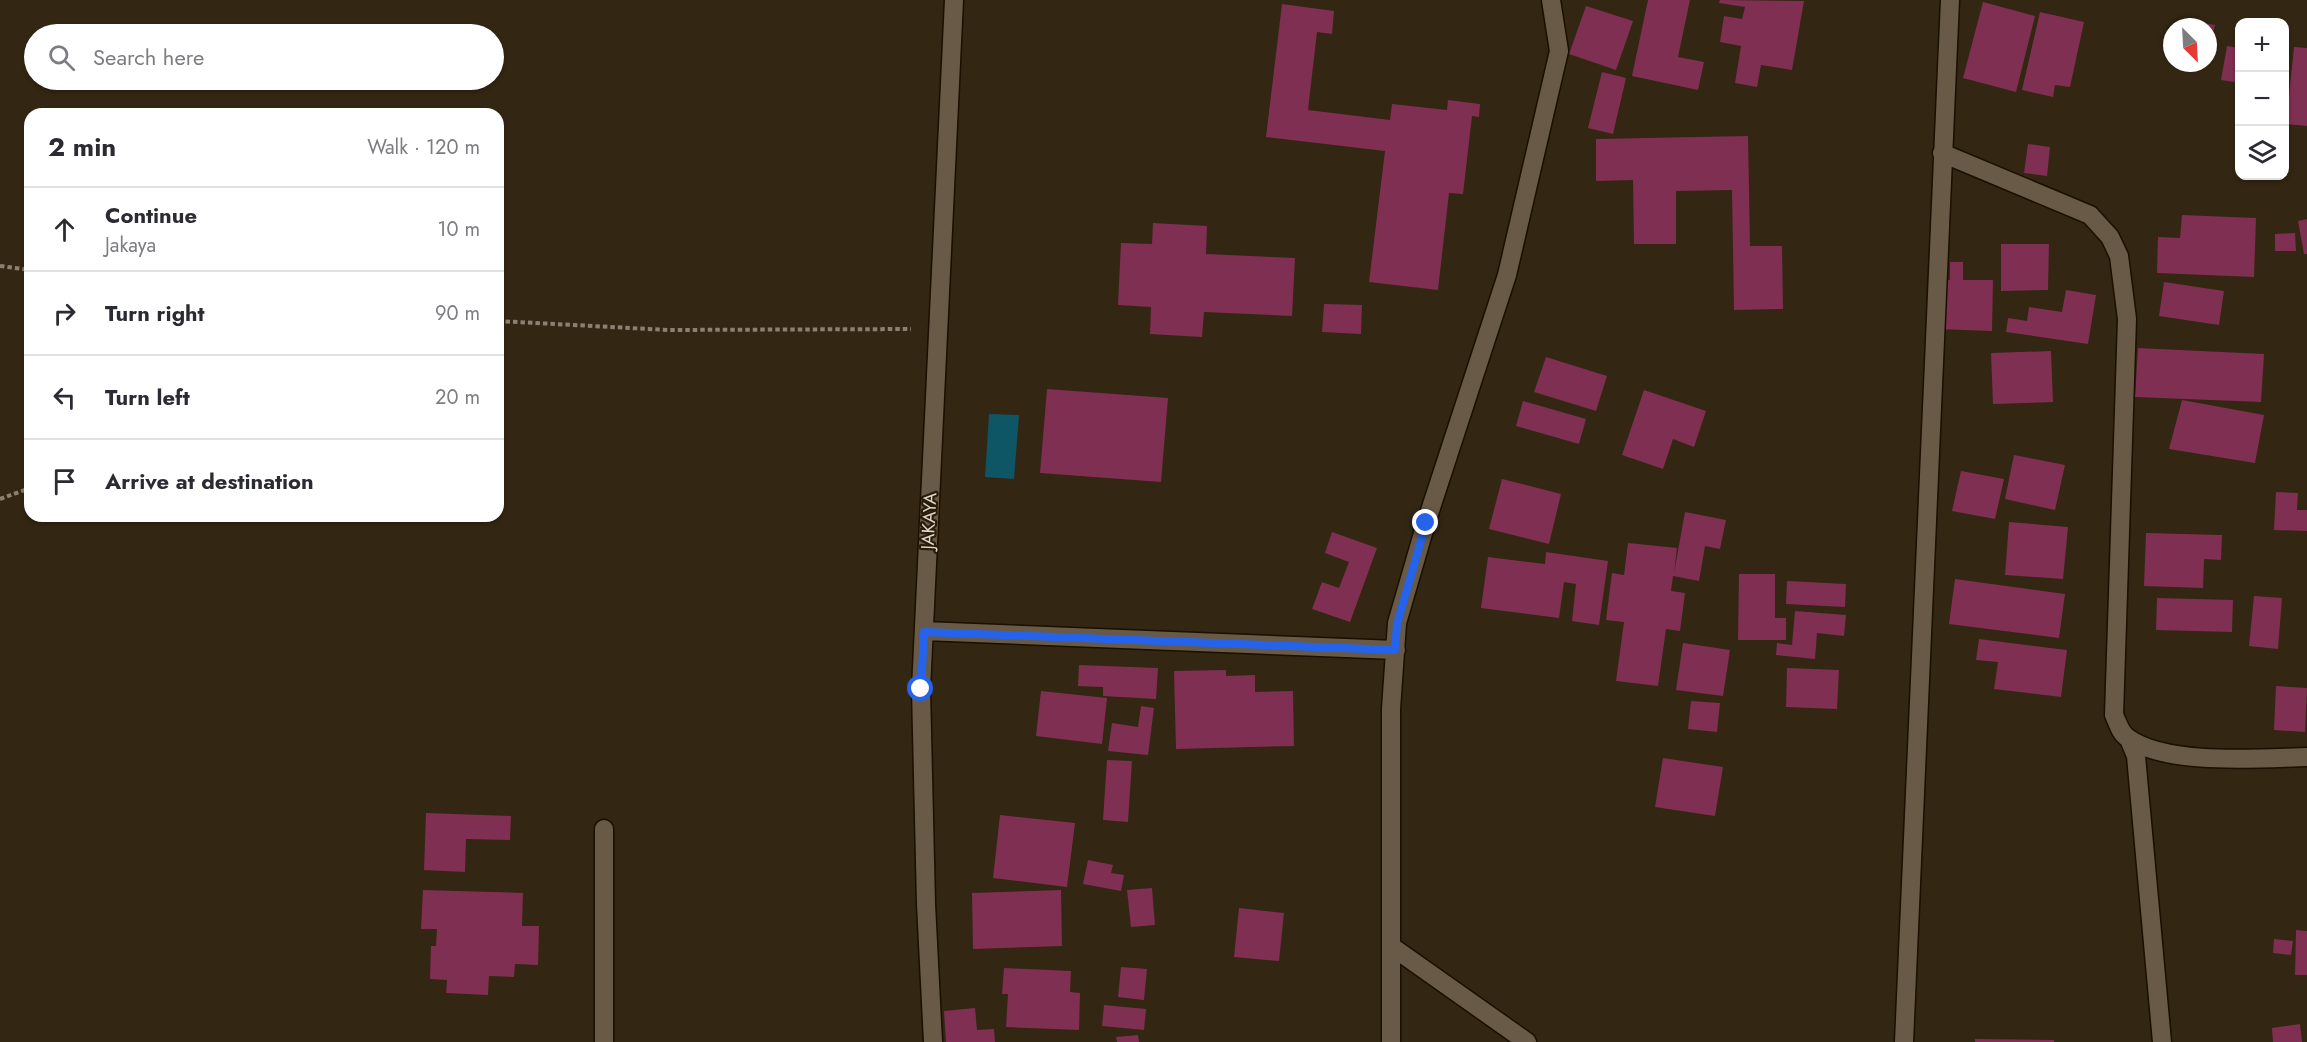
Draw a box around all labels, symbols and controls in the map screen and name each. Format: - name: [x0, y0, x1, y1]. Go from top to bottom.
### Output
- north arrow: [2163, 18, 2217, 72]
- map controls: [2235, 18, 2289, 180]
- button: +: [2235, 18, 2289, 72]
- search box: [24, 24, 504, 90]
- icon: search: [45, 41, 78, 74]
- text: Search here: [93, 41, 204, 73]
- button: −: [2235, 72, 2289, 126]
- button: layers: [2235, 126, 2289, 180]
- text: 2 min: [48, 128, 116, 166]
- text: Walk · 120 m: [367, 133, 480, 162]
- text: Continue: [105, 199, 197, 231]
- icon: ahead: [48, 213, 81, 246]
- text: 10 m: [437, 215, 480, 244]
- text: Jakaya: [105, 231, 156, 260]
- icon: right: [48, 297, 81, 330]
- text: Turn right: [105, 297, 205, 329]
- text: 90 m: [435, 299, 480, 328]
- icon: left: [48, 381, 81, 414]
- text: Turn left: [105, 381, 190, 413]
- text: 20 m: [435, 383, 480, 412]
- icon: arrive: [48, 465, 81, 498]
- text: Arrive at destination: [105, 465, 314, 497]
- street label: JAKAYA: [914, 492, 943, 552]
- route end: [1412, 509, 1438, 535]
- route start: [907, 675, 933, 701]

